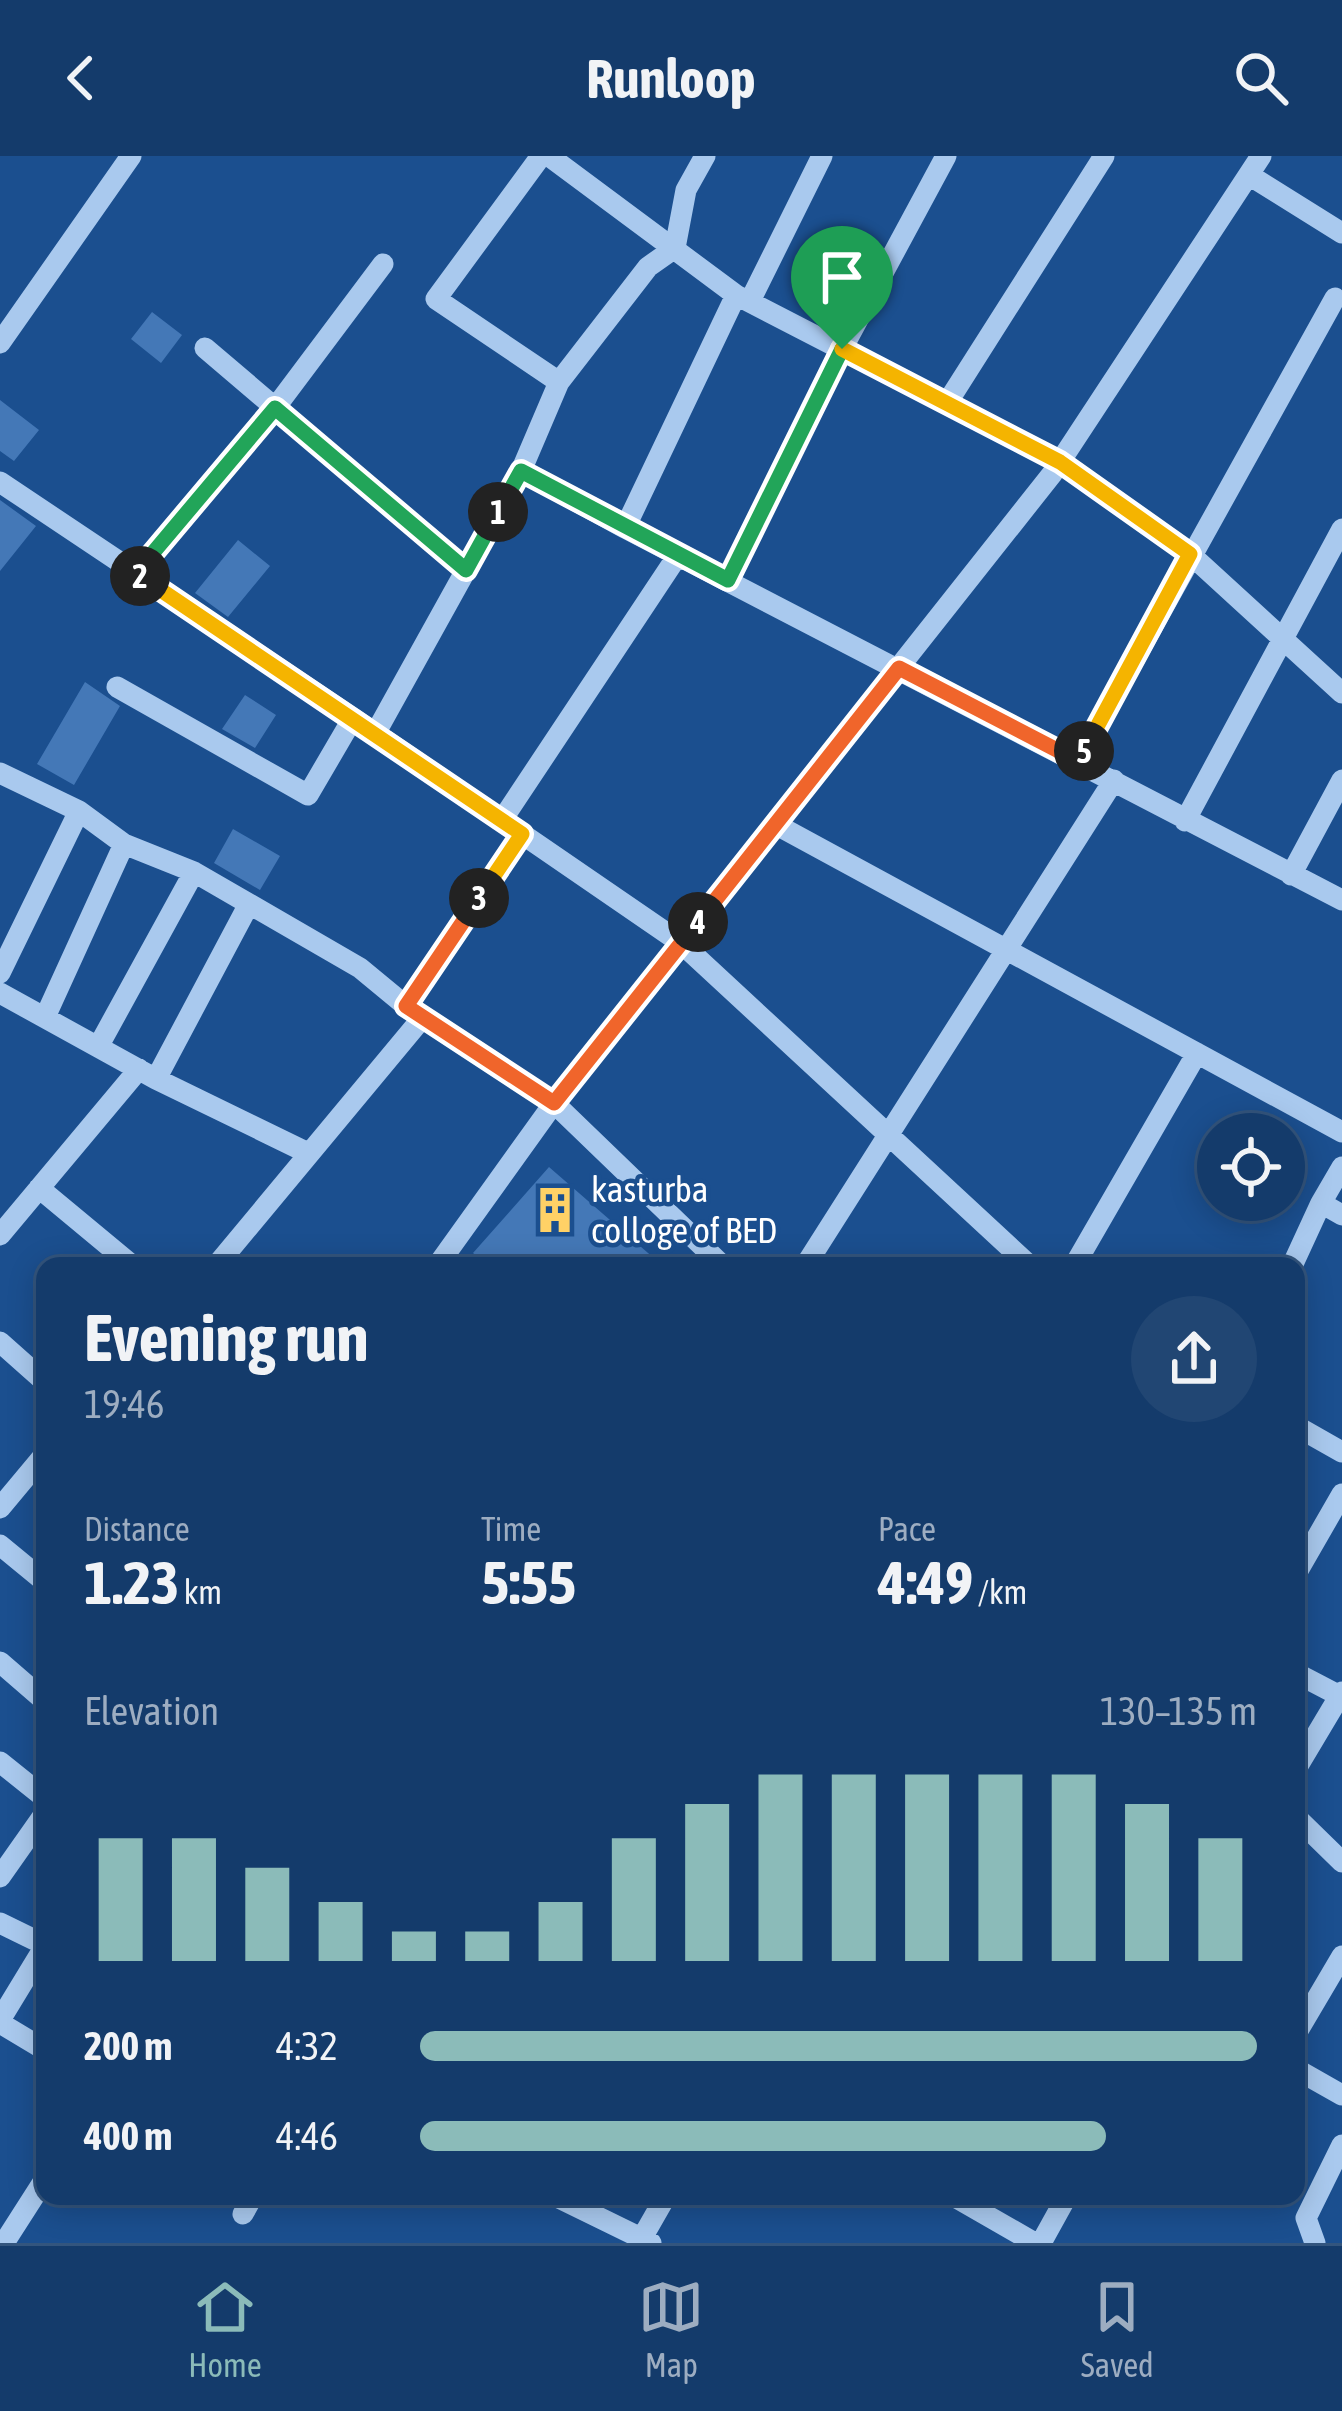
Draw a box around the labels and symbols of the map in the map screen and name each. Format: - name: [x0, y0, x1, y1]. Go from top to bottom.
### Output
- pin: [791, 226, 893, 349]
- pin: 1: [468, 482, 528, 542]
- pin: 2: [110, 546, 170, 606]
- pin: 5: [1054, 721, 1114, 781]
- pin: 3: [449, 868, 509, 928]
- pin: 4: [668, 892, 728, 952]
- place label: kasturba colloge of BED: [591, 1168, 777, 1251]
- building icon: kasturba colloge of BED: [530, 1185, 580, 1235]

